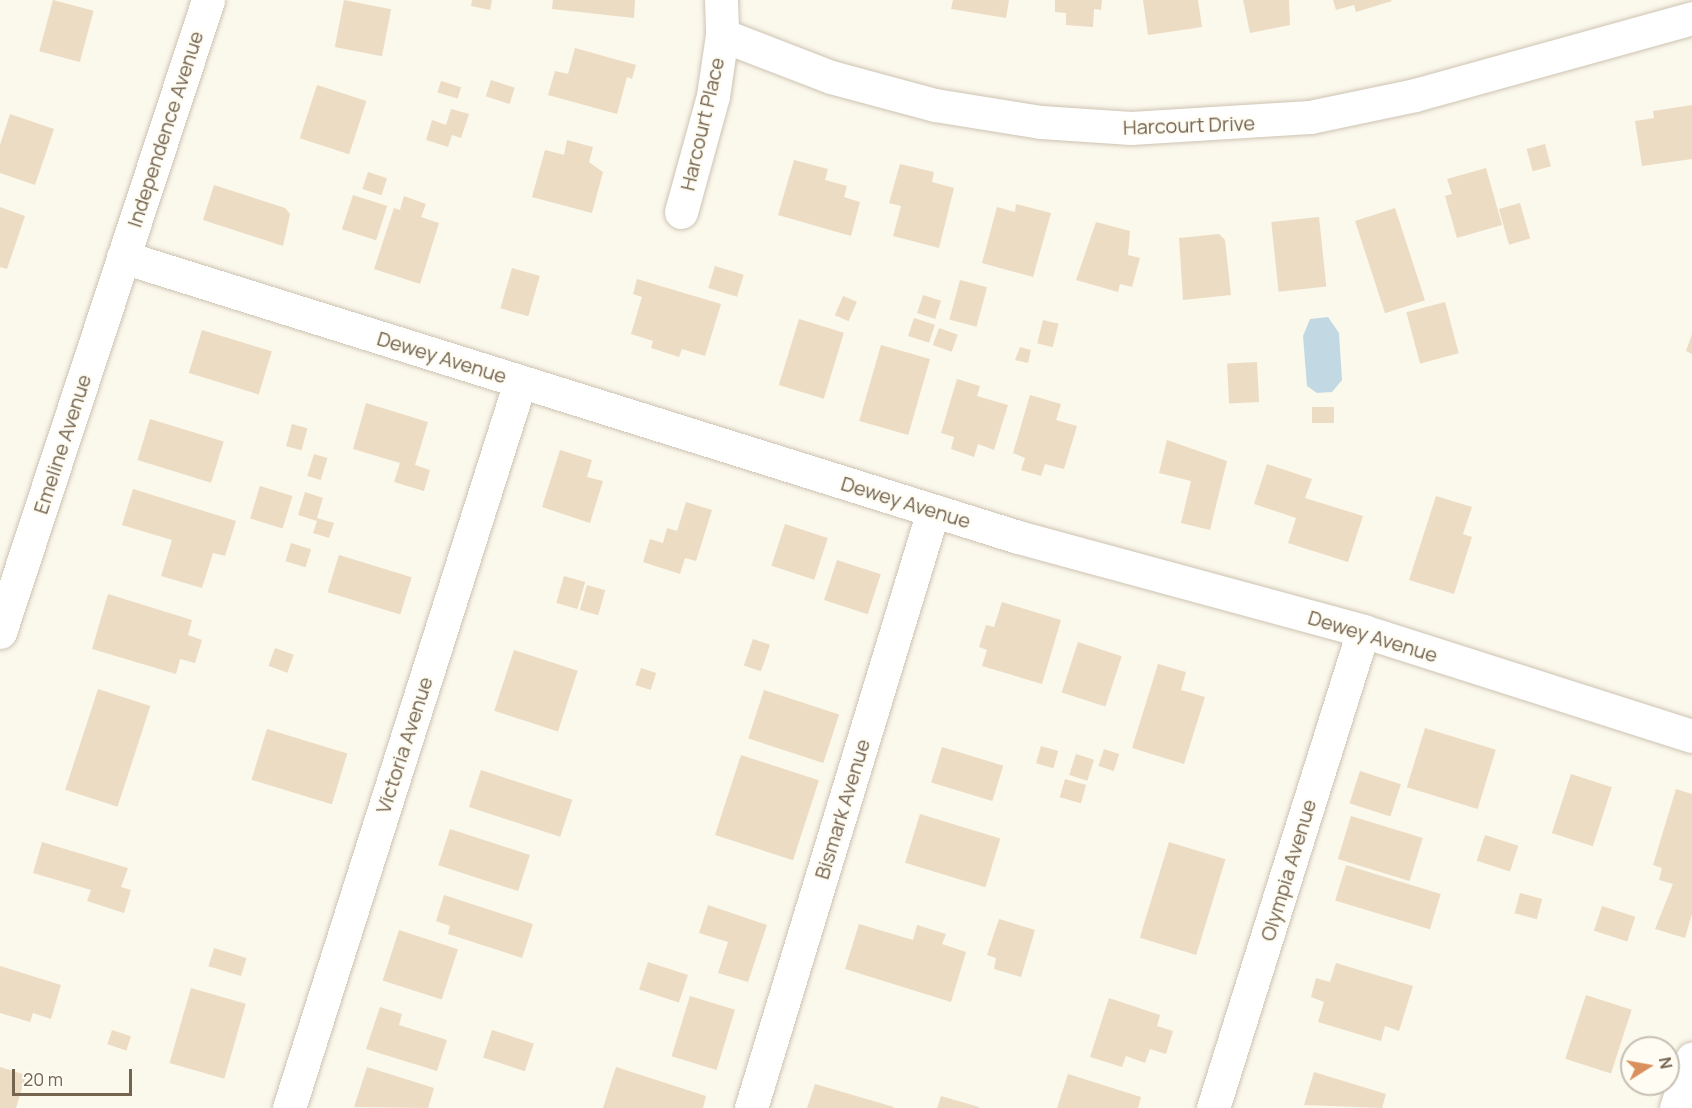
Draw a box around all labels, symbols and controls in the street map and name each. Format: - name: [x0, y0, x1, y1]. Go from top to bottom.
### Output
- street label: Independence Avenue: [122, 28, 208, 230]
- street label: Harcourt Place: [675, 55, 729, 193]
- street label: Harcourt Drive: [1122, 111, 1256, 139]
- street label: Dewey Avenue: [374, 326, 510, 388]
- street label: Emeline Avenue: [28, 371, 96, 517]
- street label: Dewey Avenue: [838, 471, 974, 533]
- street label: Dewey Avenue: [1305, 605, 1441, 667]
- street label: Victoria Avenue: [371, 674, 437, 816]
- street label: Bismark Avenue: [809, 736, 875, 882]
- street label: Olympia Avenue: [1255, 796, 1321, 944]
- north arrow: [1620, 1036, 1680, 1096]
- text: N: [1654, 1055, 1678, 1071]
- scale bar: [15, 1057, 135, 1095]
- text: 20 m: [23, 1067, 63, 1091]

